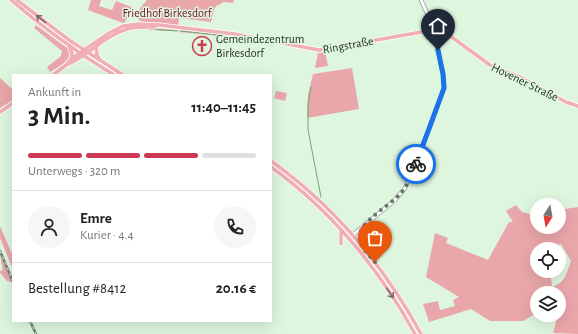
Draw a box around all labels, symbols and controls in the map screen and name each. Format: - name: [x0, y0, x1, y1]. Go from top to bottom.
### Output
- park label: Friedhof Birkesdorf: [123, 7, 213, 19]
- pin: [421, 9, 455, 50]
- one-way arrow: [36, 15, 47, 23]
- icon: home: [427, 15, 449, 37]
- place label: Gemeindezentrum Birkesdorf: [216, 33, 304, 59]
- church icon: Gemeindezentrum Birkesdorf: [191, 35, 213, 57]
- street label: Ringstraße: [322, 35, 374, 55]
- street label: Hovener Straße: [490, 61, 560, 103]
- text: Ankunft in: [28, 86, 81, 99]
- text: 11:40–11:45: [191, 100, 256, 115]
- text: 3 Min.: [28, 103, 90, 129]
- courier: [396, 144, 436, 184]
- icon: bike: [405, 153, 427, 175]
- text: Unterwegs · 320 m: [28, 165, 120, 178]
- north arrow: [530, 198, 566, 234]
- map controls: [530, 198, 566, 322]
- button: person: [28, 206, 70, 248]
- button: phone: [214, 206, 256, 248]
- text: Emre: [80, 211, 112, 226]
- pin: [358, 221, 392, 262]
- icon: bag: [364, 227, 386, 249]
- text: Kurier · 4.4: [80, 229, 134, 242]
- button: locate: [530, 242, 566, 278]
- text: Bestellung #8412: [28, 281, 126, 296]
- text: 20.16 €: [216, 281, 256, 296]
- button: layers: [530, 286, 566, 322]
- one-way arrow: [386, 287, 394, 298]

